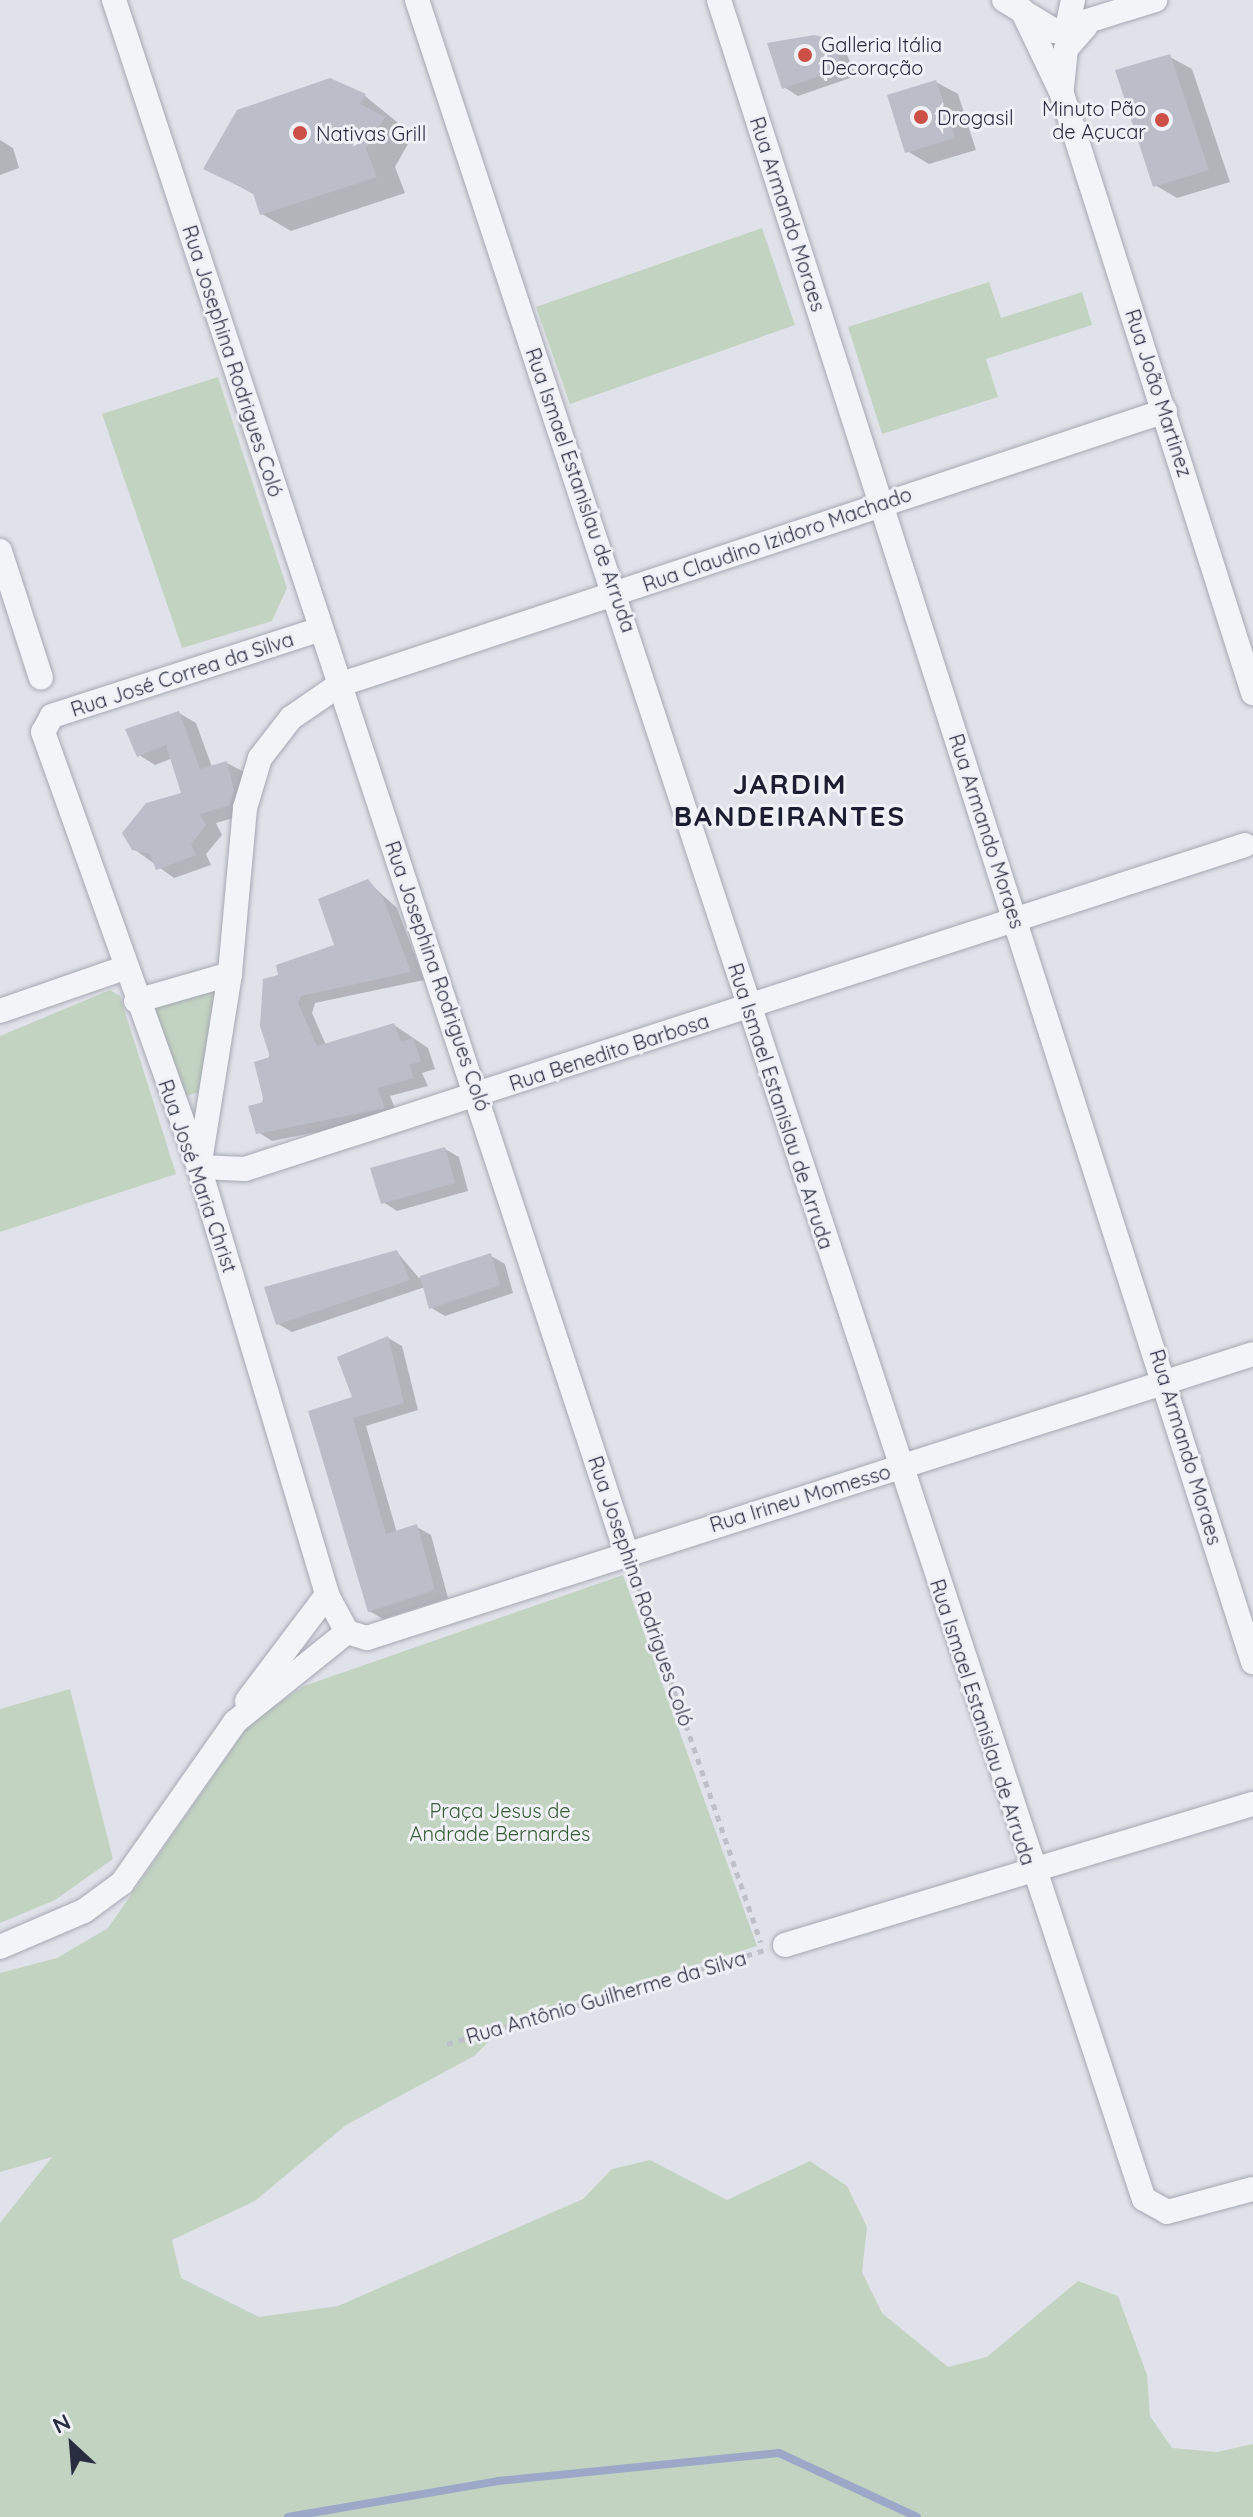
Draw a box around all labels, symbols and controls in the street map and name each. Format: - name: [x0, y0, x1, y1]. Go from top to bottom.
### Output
- place label: Galleria Itália Decoração: [821, 32, 942, 79]
- marker: Galleria Itália Decoração: [796, 46, 814, 64]
- place label: Minuto Pão de Açucar: [1042, 96, 1146, 143]
- place label: Drogasil: [937, 105, 1013, 129]
- marker: Drogasil: [912, 108, 930, 126]
- marker: Minuto Pão de Açucar: [1153, 111, 1171, 129]
- street label: Rua Armando Moraes: [745, 114, 831, 314]
- place label: Nativas Grill: [316, 121, 426, 145]
- marker: Nativas Grill: [291, 124, 309, 142]
- street label: Rua Josephina Rodrigues Coló: [178, 222, 288, 500]
- street label: Rua João Martinez: [1121, 306, 1197, 480]
- street label: Rua Ismael Estanislau de Arruda: [521, 345, 641, 635]
- street label: Rua Claudino Izidoro Machado: [639, 482, 915, 596]
- street label: Rua José Correa da Silva: [68, 627, 296, 721]
- street label: Rua Armando Moraes: [944, 731, 1030, 931]
- district label: JARDIM BANDEIRANTES: [674, 767, 906, 833]
- street label: Rua Josephina Rodrigues Coló: [380, 838, 496, 1114]
- street label: Rua Ismael Estanislau de Arruda: [723, 960, 839, 1252]
- street label: Rua Benedito Barbosa: [506, 1008, 712, 1096]
- street label: Rua José Maria Christ: [154, 1076, 242, 1276]
- street label: Rua Armando Moraes: [1145, 1346, 1227, 1548]
- street label: Rua Josephina Rodrigues Coló: [583, 1453, 699, 1729]
- street label: Rua Irineu Momesso: [707, 1459, 893, 1537]
- street label: Rua Ismael Estanislau de Arruda: [925, 1576, 1041, 1868]
- park label: Praça Jesus de Andrade Bernardes: [410, 1799, 590, 1846]
- street label: Rua Antônio Guilherme da Silva: [463, 1945, 749, 2049]
- north arrow: [32, 2405, 112, 2485]
- text: N: [48, 2407, 75, 2440]

